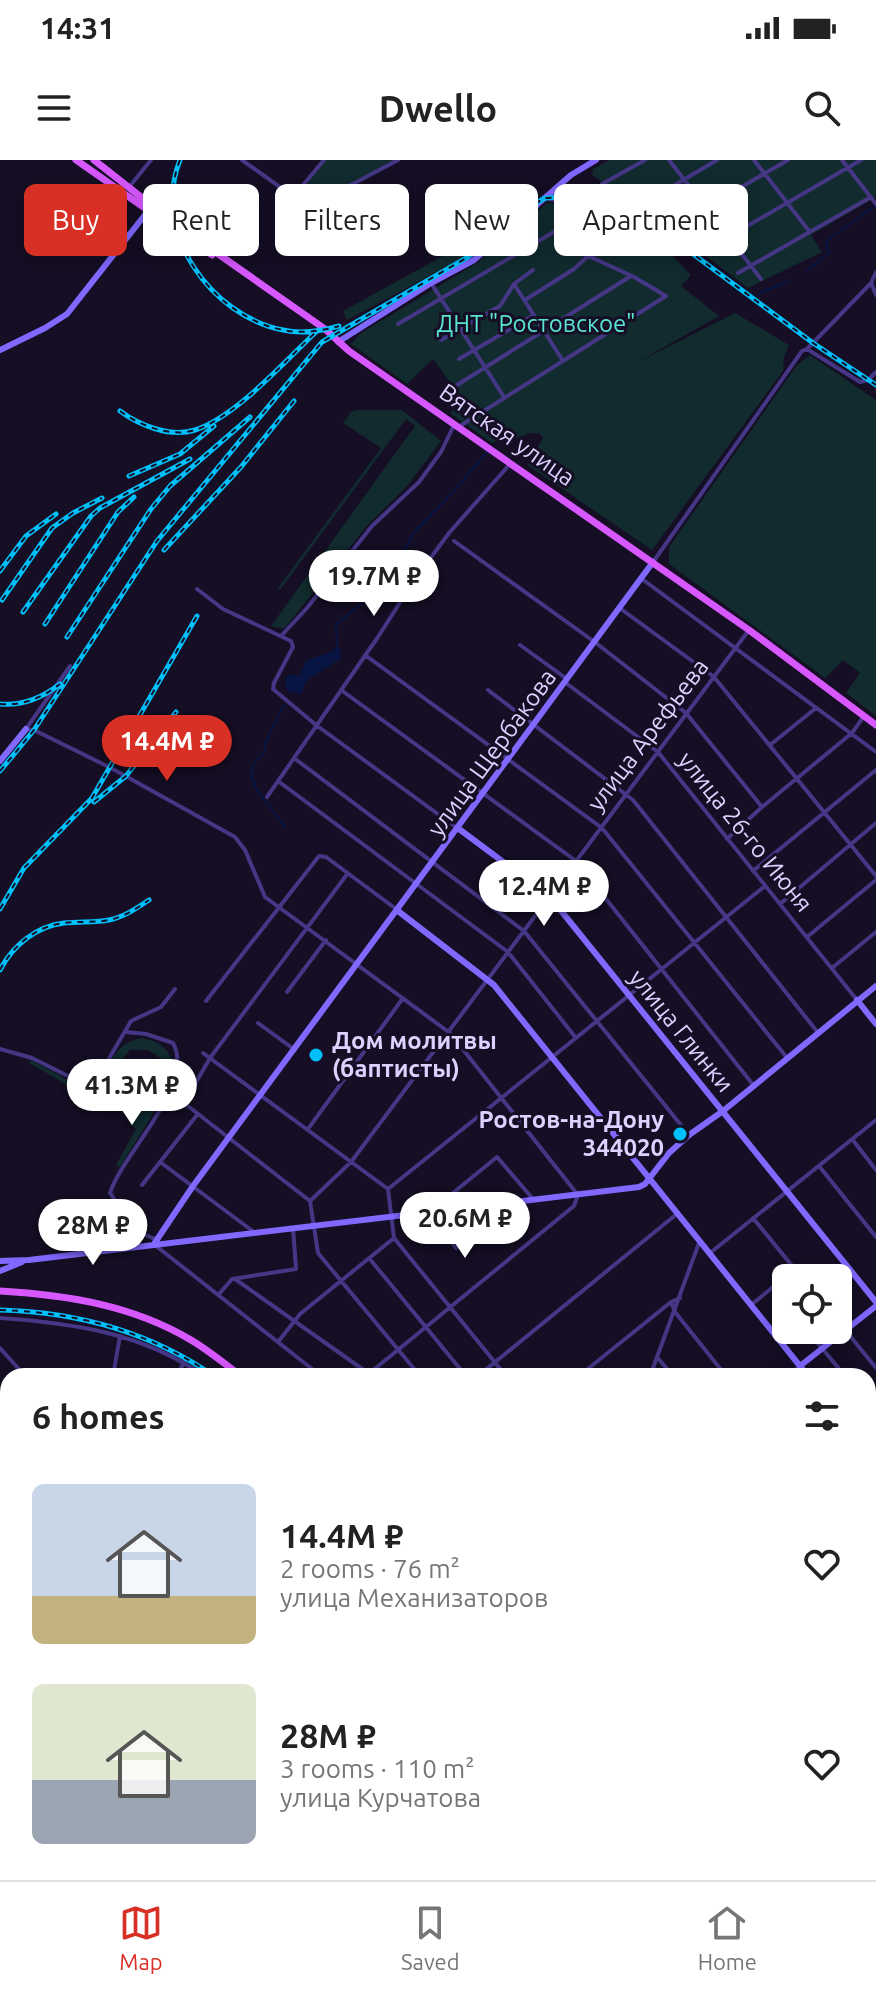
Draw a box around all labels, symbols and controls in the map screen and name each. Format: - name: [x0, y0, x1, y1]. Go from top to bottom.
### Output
- text: 14:31: [40, 11, 115, 45]
- icon: menu: [32, 86, 76, 130]
- icon: search: [800, 86, 844, 130]
- text: Dwello: [379, 88, 497, 129]
- chip: Buy: [24, 184, 127, 256]
- chip: Rent: [143, 184, 259, 256]
- chip: Filters: [275, 184, 409, 256]
- chip: New: [425, 184, 538, 256]
- chip: Apartment: [554, 184, 748, 256]
- park label: ДНТ "Ростовское": [437, 310, 635, 337]
- street label: Вятская улица: [435, 378, 580, 491]
- pin: 19.7M ₽: [300, 550, 448, 618]
- text: 19.7M ₽: [327, 561, 421, 590]
- street label: улица Арефьева: [582, 653, 714, 816]
- street label: улица Щербакова: [422, 664, 561, 842]
- pin: 14.4M ₽: [93, 715, 241, 783]
- text: 14.4M ₽: [120, 726, 214, 755]
- street label: улица 26-го Июня: [673, 746, 818, 917]
- pin: 12.4M ₽: [470, 860, 618, 928]
- text: 12.4M ₽: [497, 871, 591, 900]
- street label: улица Глинки: [624, 964, 739, 1097]
- place label: Дом молитвы (баптисты): [332, 1027, 497, 1082]
- marker: Дом молитвы (баптисты): [307, 1046, 325, 1064]
- pin: 41.3M ₽: [58, 1059, 206, 1127]
- text: 41.3M ₽: [85, 1070, 179, 1099]
- place label: Ростов-на-Дону 344020: [478, 1106, 664, 1161]
- marker: Ростов-на-Дону 344020: [671, 1125, 689, 1143]
- pin: 20.6M ₽: [391, 1192, 539, 1260]
- pin: 28M ₽: [37, 1199, 149, 1267]
- text: 20.6M ₽: [418, 1203, 512, 1232]
- text: 28M ₽: [56, 1210, 130, 1239]
- map controls: [772, 1264, 852, 1344]
- button: locate: [772, 1264, 852, 1344]
- icon: filters: [800, 1394, 844, 1438]
- text: 6 homes: [32, 1397, 165, 1435]
- icon: home: [96, 1516, 192, 1612]
- text: 14.4M ₽: [280, 1516, 403, 1554]
- icon: heart: [800, 1542, 844, 1586]
- text: 2 rooms · 76 m²: [280, 1554, 460, 1583]
- text: улица Механизаторов: [280, 1583, 548, 1612]
- icon: home: [96, 1716, 192, 1812]
- text: 28M ₽: [280, 1716, 376, 1754]
- icon: heart: [800, 1742, 844, 1786]
- text: 3 rooms · 110 m²: [280, 1754, 475, 1783]
- text: улица Курчатова: [280, 1783, 481, 1812]
- tab: Map: [119, 1901, 163, 1974]
- tab: Saved: [401, 1901, 460, 1974]
- tab: Home: [698, 1901, 757, 1974]

